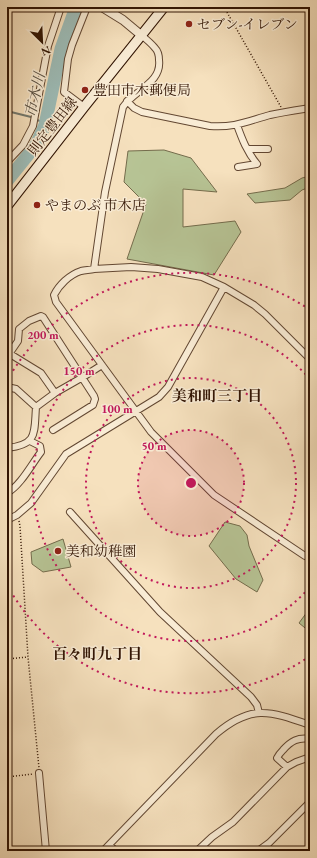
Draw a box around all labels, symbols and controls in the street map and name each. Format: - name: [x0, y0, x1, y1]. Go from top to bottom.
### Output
- place label: セブン-イレブン: [197, 15, 298, 33]
- marker: セブン-イレブン: [184, 19, 194, 29]
- north arrow: [22, 22, 62, 62]
- text: N: [39, 43, 53, 59]
- water label: 市木川: [20, 69, 49, 119]
- place label: 豊田市木郵便局: [93, 81, 191, 99]
- marker: 豊田市木郵便局: [80, 85, 90, 95]
- street label: 則定豊田線: [23, 93, 81, 159]
- place label: やまのぶ 市木店: [45, 196, 146, 214]
- marker: やまのぶ 市木店: [32, 200, 42, 210]
- text: 200 m: [27, 327, 59, 343]
- text: 150 m: [63, 363, 95, 379]
- district label: 美和町三丁目: [172, 386, 262, 405]
- text: 100 m: [101, 401, 133, 417]
- text: 50 m: [141, 438, 167, 454]
- centre of rings: [184, 476, 198, 490]
- place label: 美和幼稚園: [66, 542, 136, 560]
- marker: 美和幼稚園: [53, 546, 63, 556]
- district label: 百々町九丁目: [52, 644, 142, 663]

